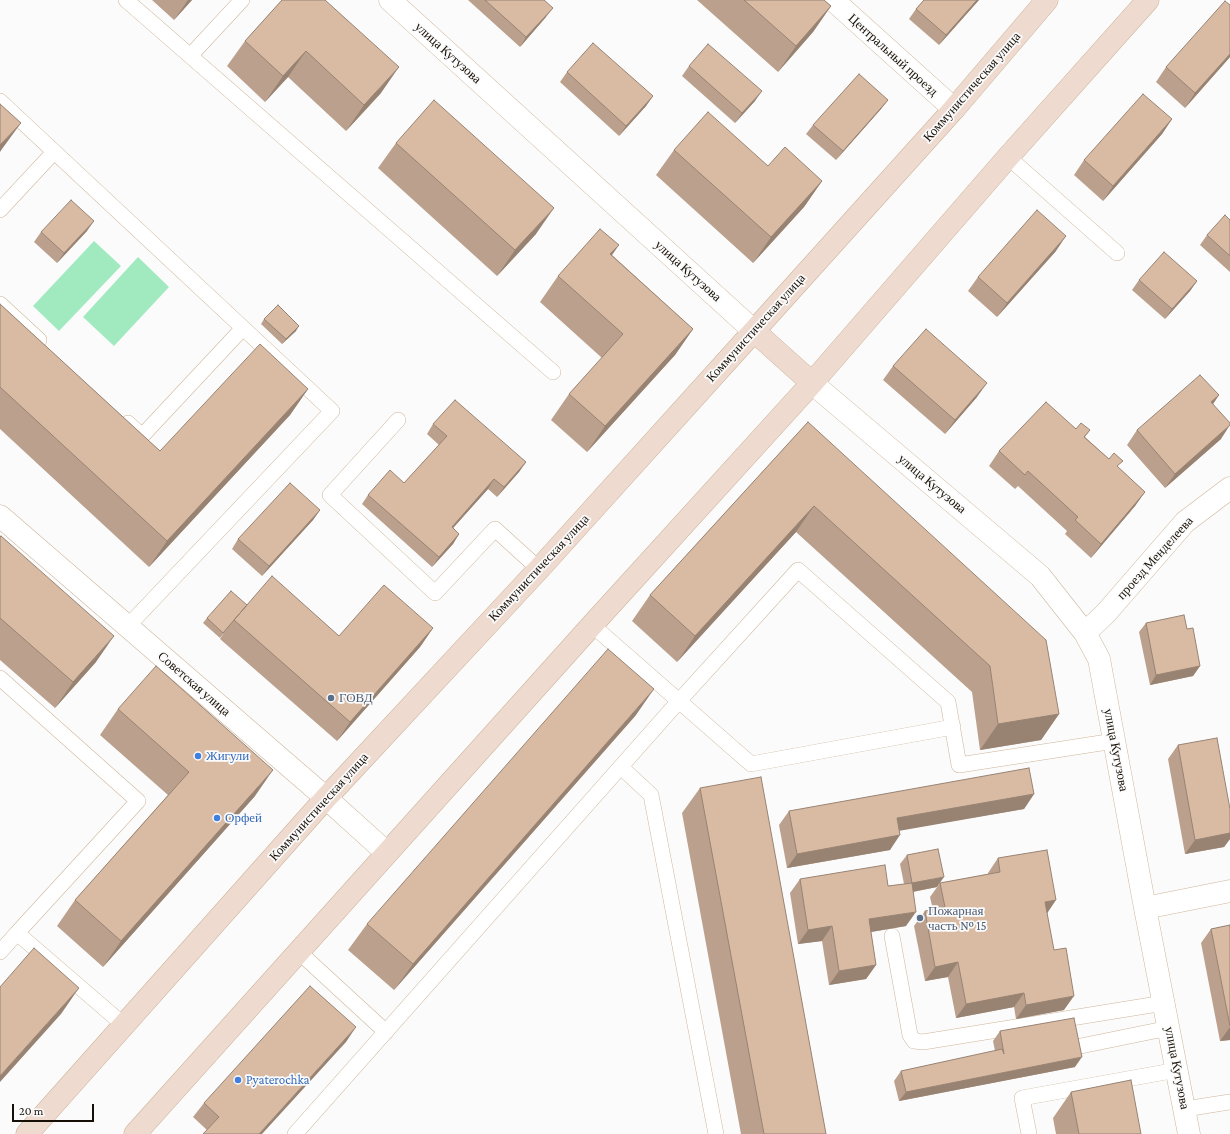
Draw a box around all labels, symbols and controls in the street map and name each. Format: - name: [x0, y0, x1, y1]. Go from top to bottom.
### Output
- street label: Центральный проезд: [845, 11, 941, 99]
- street label: улица Кутузова: [412, 19, 484, 87]
- street label: Коммунистическая улица: [920, 29, 1024, 145]
- street label: улица Кутузова: [652, 237, 724, 305]
- street label: Коммунистическая улица: [703, 271, 809, 385]
- street label: улица Кутузова: [895, 451, 969, 517]
- street label: Коммунистическая улица: [485, 511, 593, 625]
- street label: проезд Менделеева: [1114, 513, 1196, 603]
- street label: Советская улица: [155, 648, 233, 720]
- place label: ГОВД: [339, 690, 373, 706]
- marker: ГОВД: [326, 693, 336, 703]
- street label: улица Кутузова: [1100, 707, 1132, 793]
- place label: Жигули: [206, 748, 249, 764]
- street label: Коммунистическая улица: [266, 750, 372, 864]
- marker: Жигули: [193, 751, 203, 761]
- place label: Орфей: [225, 810, 262, 826]
- marker: Орфей: [212, 813, 222, 823]
- place label: Пожарная часть № 15: [928, 903, 987, 934]
- marker: Пожарная часть № 15: [915, 913, 925, 923]
- street label: улица Кутузова: [1161, 1025, 1193, 1111]
- place label: Pyaterochka: [246, 1072, 310, 1088]
- marker: Pyaterochka: [233, 1075, 243, 1085]
- scale bar: [14, 1096, 96, 1122]
- text: 20 m: [19, 1104, 43, 1118]

